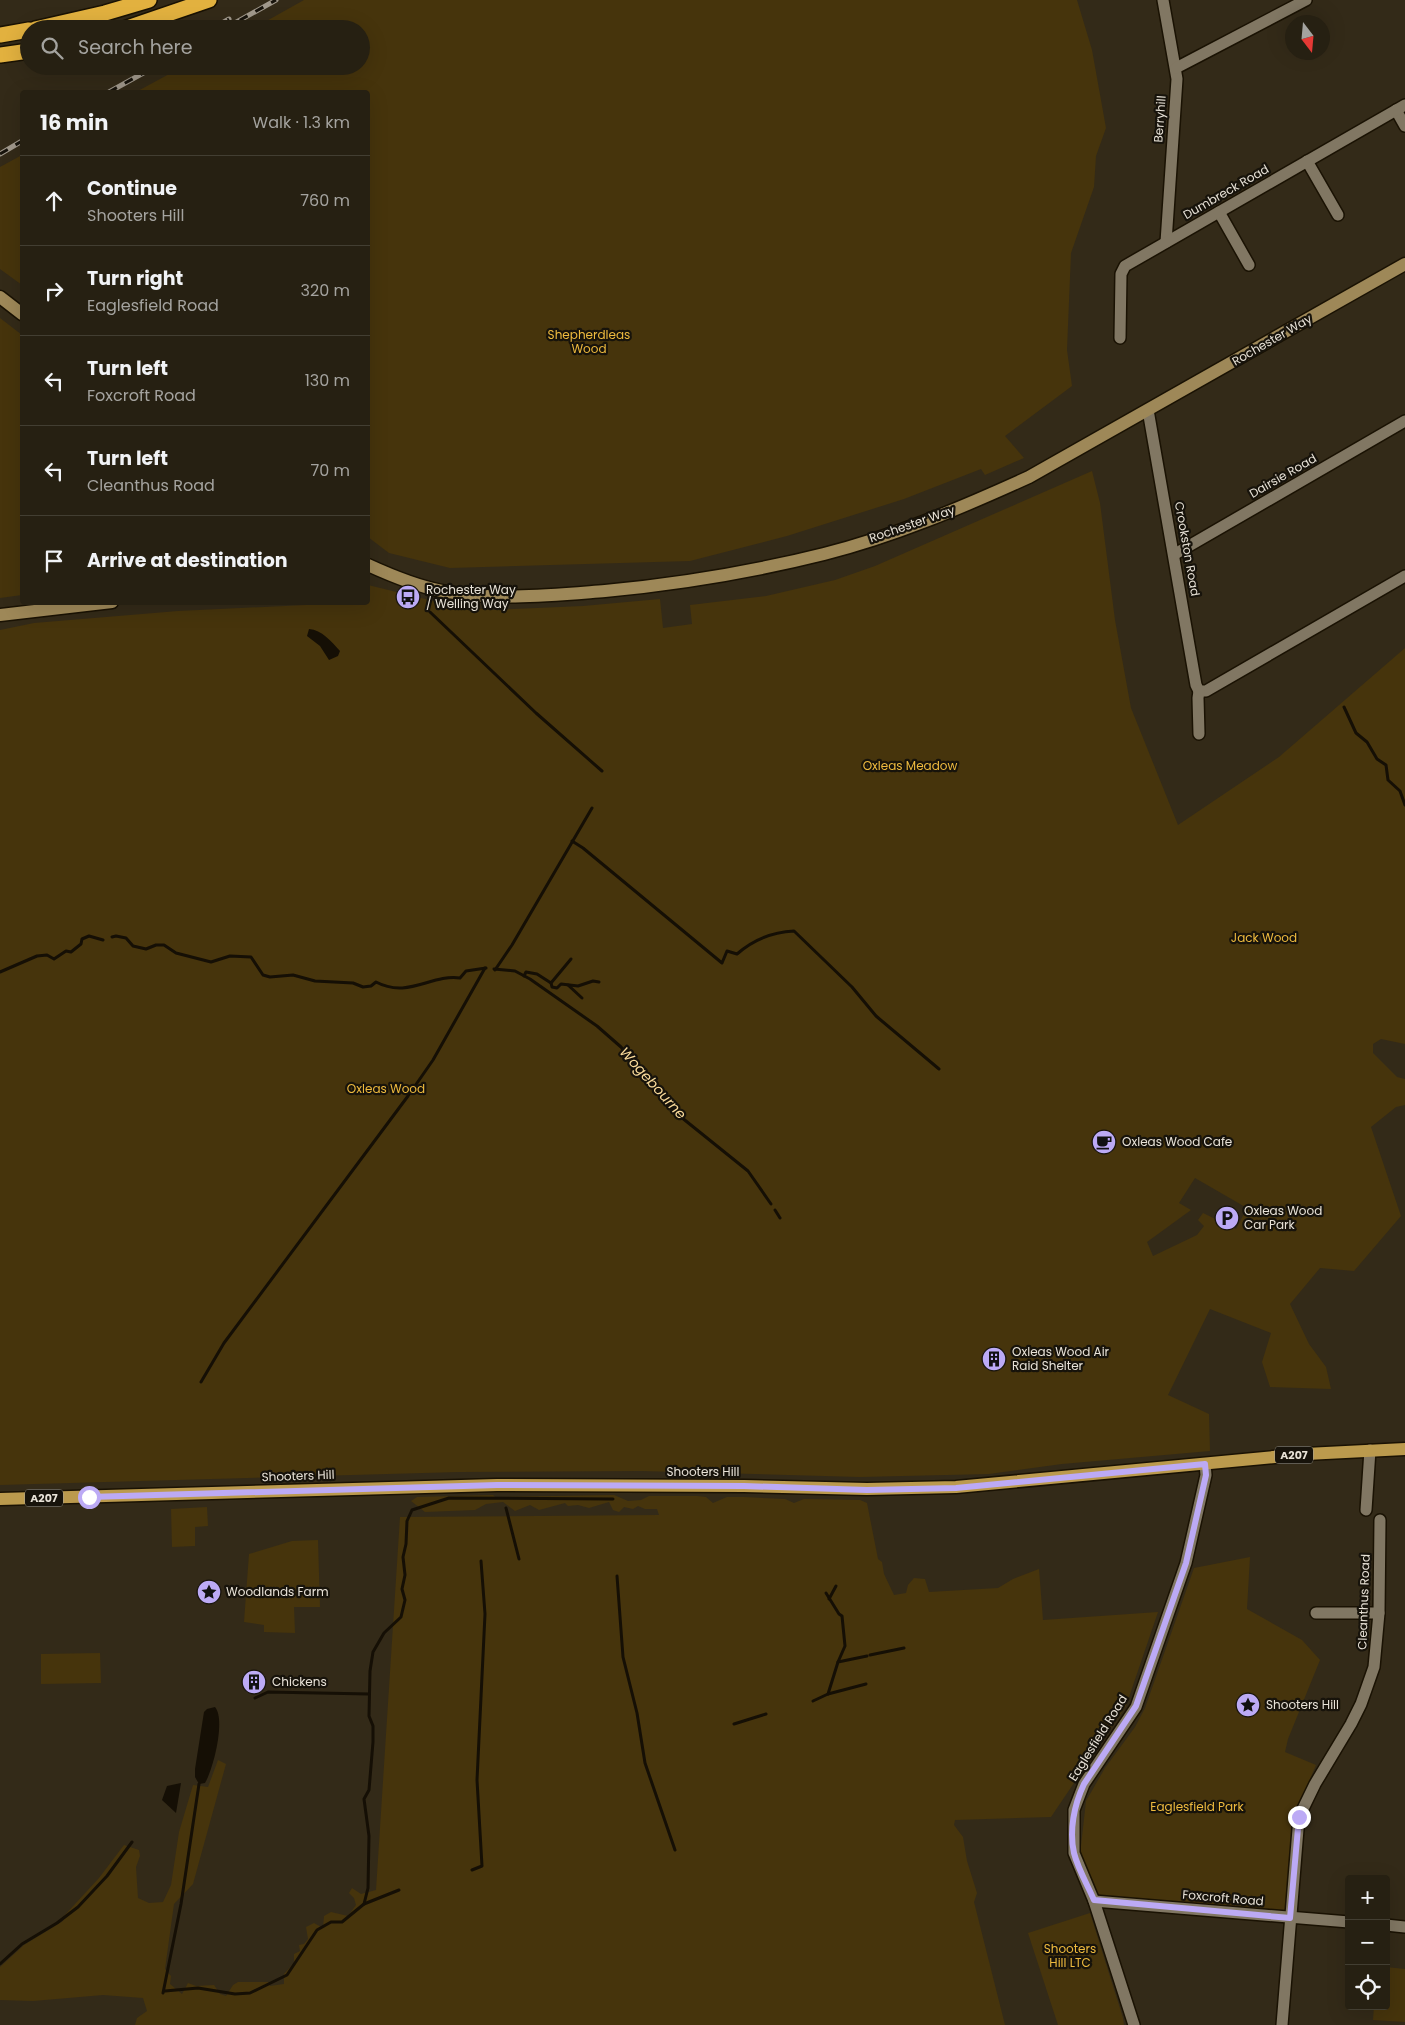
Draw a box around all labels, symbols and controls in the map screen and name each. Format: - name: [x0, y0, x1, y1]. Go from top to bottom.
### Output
- north arrow: [1285, 15, 1330, 60]
- search box: [20, 20, 370, 75]
- icon: search: [38, 34, 66, 62]
- text: Search here: [78, 34, 192, 61]
- street label: Berryhill: [1149, 95, 1170, 143]
- text: 16 min: [40, 108, 108, 137]
- text: Walk · 1.3 km: [253, 111, 350, 134]
- street label: Dumbreck Road: [1180, 160, 1272, 223]
- text: Continue: [87, 175, 177, 202]
- icon: ahead: [40, 187, 68, 215]
- text: 760 m: [300, 189, 350, 212]
- text: Shooters Hill: [87, 204, 184, 227]
- text: Turn right: [87, 265, 183, 292]
- icon: right: [40, 277, 68, 305]
- text: 320 m: [301, 279, 350, 302]
- text: Eaglesfield Road: [87, 294, 219, 317]
- street label: Rochester Way: [1229, 310, 1315, 369]
- park label: Shepherdleas Wood: [548, 326, 630, 357]
- text: Turn left: [87, 355, 168, 382]
- icon: left: [40, 367, 68, 395]
- text: 130 m: [305, 369, 350, 392]
- text: Foxcroft Road: [87, 384, 196, 407]
- text: Turn left: [87, 445, 168, 472]
- street label: Dairsie Road: [1246, 449, 1320, 502]
- icon: left: [40, 457, 68, 485]
- text: 70 m: [310, 459, 350, 482]
- text: Cleanthus Road: [87, 474, 215, 497]
- street label: Crookston Road: [1171, 500, 1204, 598]
- street label: Rochester Way: [867, 501, 957, 546]
- icon: arrive: [40, 547, 68, 575]
- text: Arrive at destination: [87, 547, 288, 574]
- place label: Rochester Way / Welling Way: [426, 581, 516, 612]
- bus stop icon: Rochester Way / Welling Way: [395, 584, 421, 610]
- park label: Oxleas Meadow: [863, 757, 957, 774]
- park label: Jack Wood: [1231, 929, 1297, 946]
- water label: Wogebourne: [615, 1042, 691, 1124]
- park label: Oxleas Wood: [347, 1080, 425, 1097]
- cafe icon: Oxleas Wood Cafe: [1091, 1129, 1117, 1155]
- place label: Oxleas Wood Cafe: [1122, 1133, 1232, 1150]
- place label: Oxleas Wood Car Park: [1244, 1202, 1322, 1233]
- parking icon: Oxleas Wood Car Park: [1214, 1205, 1240, 1231]
- place label: Oxleas Wood Air Raid Shelter: [1012, 1343, 1110, 1374]
- building icon: Oxleas Wood Air Raid Shelter: [981, 1346, 1007, 1372]
- road number: A207: [1275, 1446, 1313, 1464]
- street label: Shooters Hill: [667, 1463, 740, 1480]
- street label: Shooters Hill: [261, 1466, 335, 1485]
- route start: [78, 1486, 101, 1509]
- road number: A207: [25, 1490, 63, 1506]
- street label: Cleanthus Road: [1353, 1554, 1374, 1650]
- place icon: Woodlands Farm: [196, 1579, 222, 1605]
- place label: Woodlands Farm: [226, 1583, 329, 1600]
- building icon: Chickens: [241, 1669, 267, 1695]
- place label: Chickens: [272, 1673, 327, 1690]
- street label: Eaglesfield Road: [1064, 1691, 1131, 1784]
- place icon: Shooters Hill: [1235, 1692, 1261, 1718]
- place label: Shooters Hill: [1266, 1696, 1339, 1713]
- park label: Eaglesfield Park: [1150, 1798, 1244, 1815]
- route end: [1288, 1806, 1311, 1829]
- map controls: [1345, 1875, 1390, 2010]
- button: +: [1345, 1875, 1390, 1920]
- street label: Foxcroft Road: [1182, 1885, 1264, 1910]
- button: −: [1345, 1920, 1390, 1965]
- park label: Shooters Hill LTC: [1044, 1940, 1096, 1971]
- button: locate: [1345, 1965, 1390, 2010]

